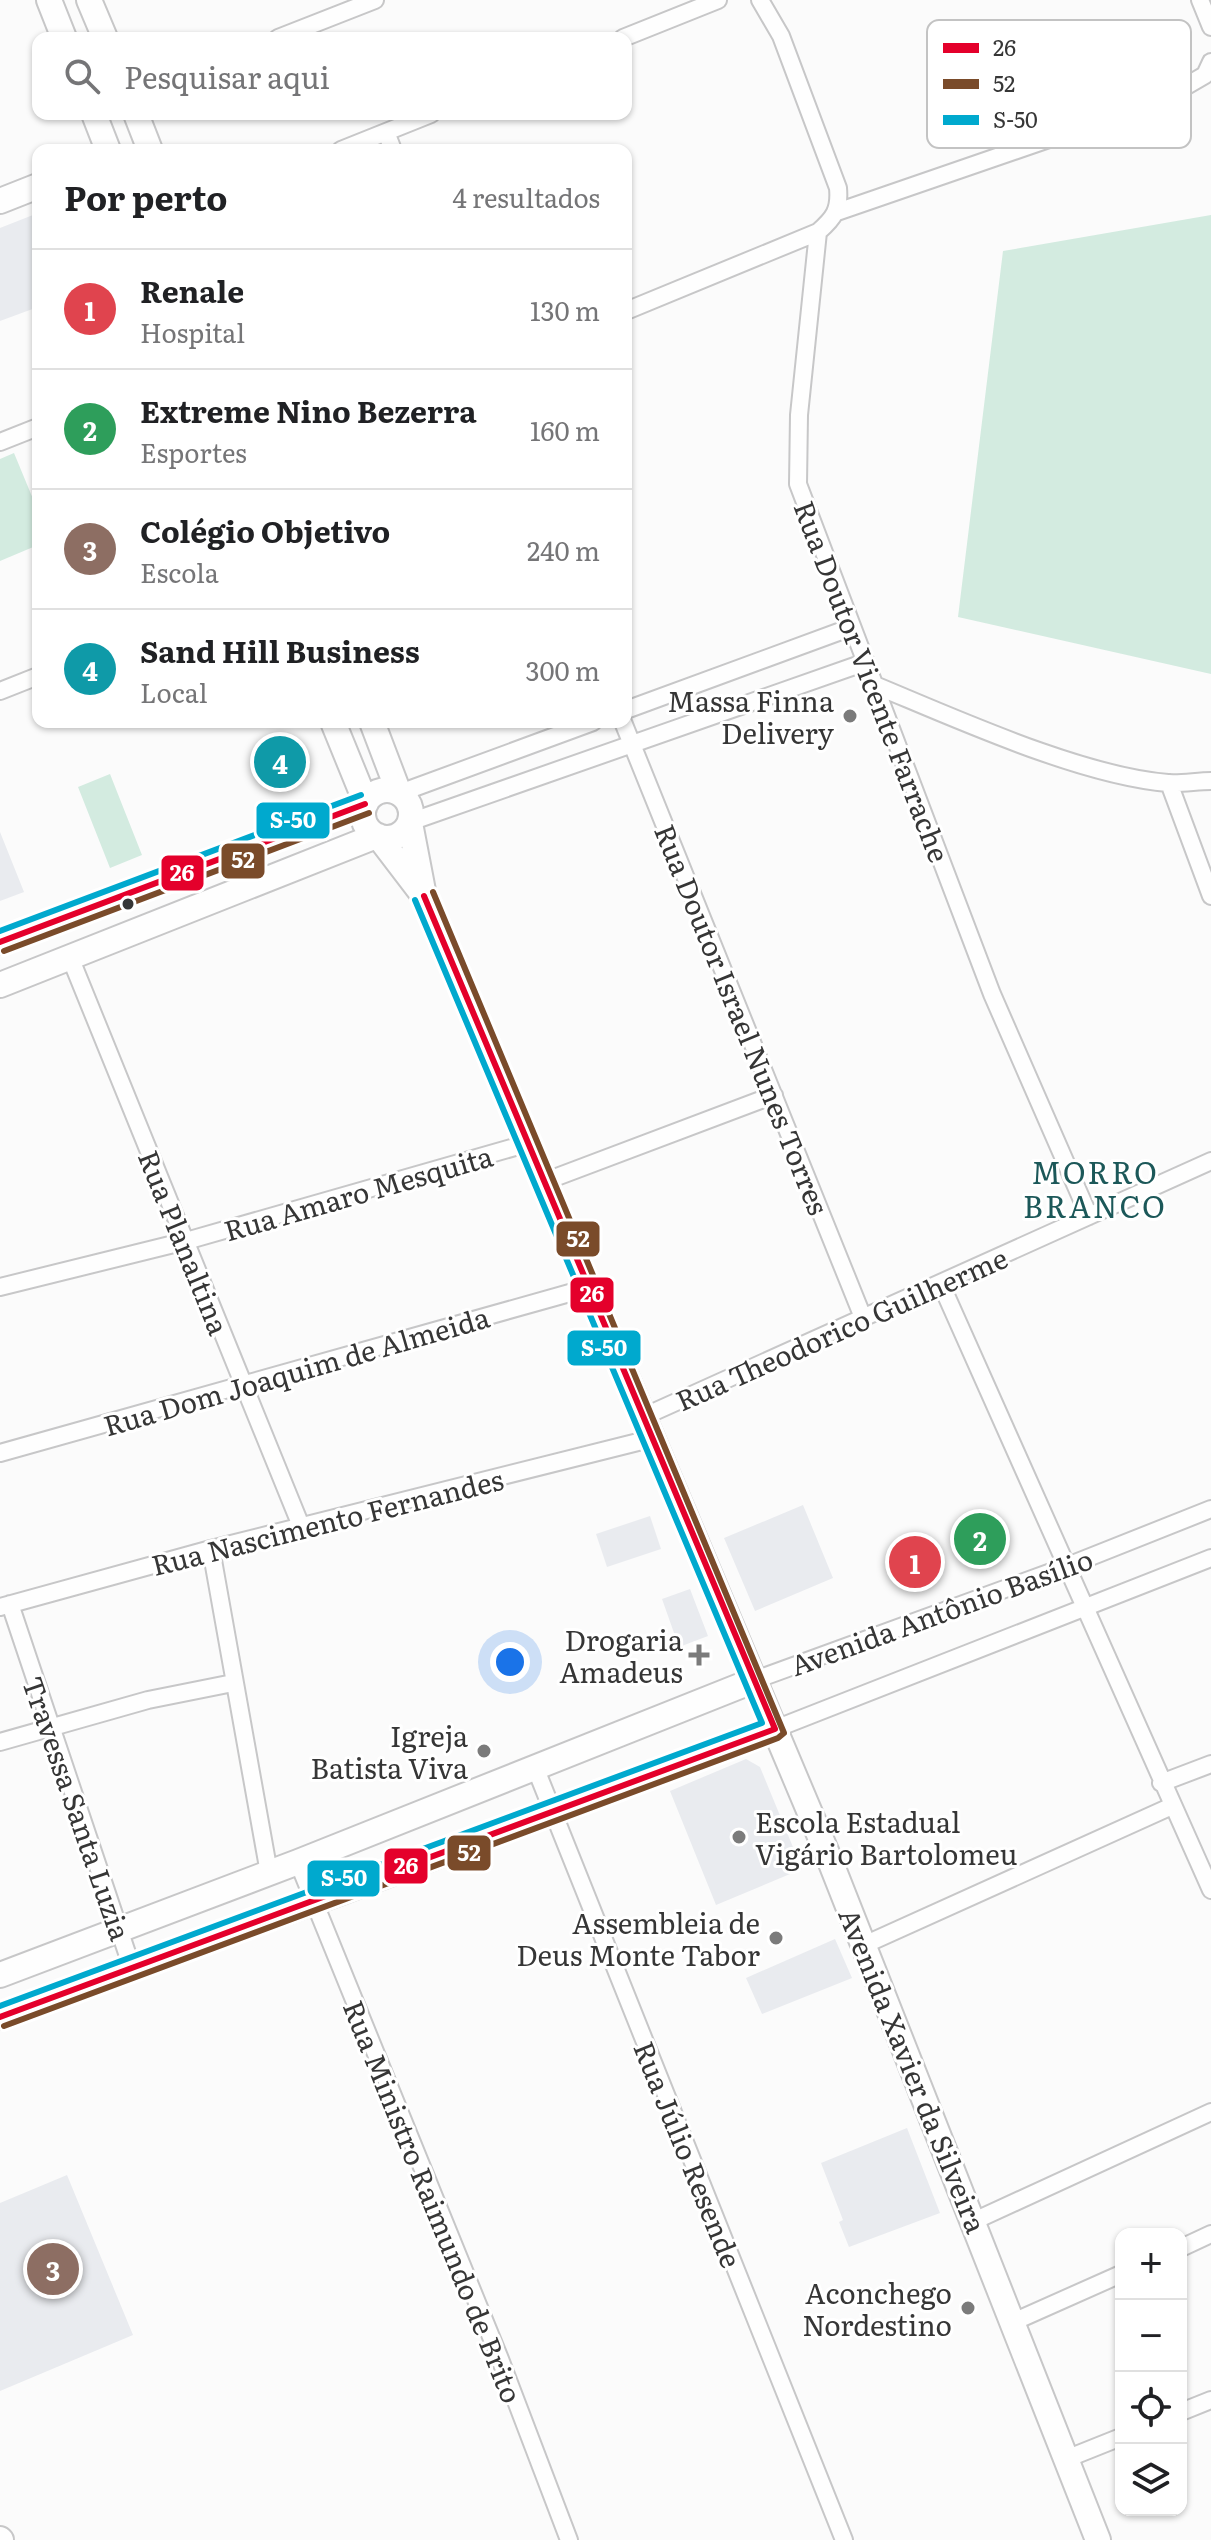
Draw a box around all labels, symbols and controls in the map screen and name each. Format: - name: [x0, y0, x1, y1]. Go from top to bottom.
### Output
- legend: [927, 20, 1191, 148]
- text: 26: [993, 30, 1016, 63]
- search box: [32, 32, 632, 120]
- icon: search: [60, 54, 104, 98]
- text: Pesquisar aqui: [124, 54, 330, 98]
- text: 52: [993, 66, 1015, 99]
- text: S-50: [993, 102, 1038, 135]
- text: Por perto: [64, 171, 228, 221]
- text: 4 resultados: [452, 177, 600, 216]
- text: Renale: [140, 268, 244, 312]
- text: 1: [85, 290, 95, 329]
- text: 130 m: [530, 290, 600, 329]
- text: Hospital: [140, 312, 245, 351]
- text: Extreme Nino Bezerra: [140, 388, 476, 432]
- text: 2: [83, 410, 97, 449]
- text: 160 m: [530, 410, 600, 449]
- text: Esportes: [140, 432, 247, 471]
- street label: Rua Doutor Vicente Farrache: [785, 494, 961, 868]
- text: Colégio Objetivo: [140, 508, 390, 552]
- text: 3: [83, 530, 97, 569]
- text: 240 m: [527, 530, 600, 569]
- text: Escola: [140, 552, 219, 591]
- text: Sand Hill Business: [140, 628, 420, 672]
- text: 4: [82, 650, 98, 689]
- text: 300 m: [525, 650, 600, 689]
- text: Local: [140, 672, 208, 711]
- place label: Massa Finna Delivery: [667, 679, 835, 753]
- marker: Massa Finna Delivery: [841, 707, 859, 725]
- pin: 4: [254, 732, 306, 792]
- line badge: S-50: [255, 801, 331, 840]
- text: S-50: [270, 802, 316, 835]
- street label: Rua Doutor Israel Nunes Torres: [645, 817, 841, 1221]
- line badge: 52: [220, 842, 266, 880]
- text: 52: [231, 842, 255, 875]
- line badge: 26: [160, 854, 205, 892]
- text: 26: [170, 855, 194, 888]
- unlabelled marker: [120, 896, 136, 912]
- street label: Rua Amaro Mesquita: [219, 1134, 497, 1250]
- street label: Rua Planaltina: [129, 1143, 241, 1341]
- district label: MORRO BRANCO: [1023, 1149, 1167, 1227]
- line badge: 52: [555, 1220, 601, 1258]
- text: 52: [566, 1221, 590, 1254]
- street label: Rua Theodorico Guilherme: [668, 1236, 1014, 1420]
- line badge: 26: [569, 1276, 615, 1314]
- text: 26: [580, 1276, 604, 1309]
- street label: Rua Dom Joaquim de Almeida: [98, 1295, 494, 1445]
- line badge: S-50: [566, 1329, 642, 1367]
- text: S-50: [581, 1330, 627, 1363]
- street label: Rua Nascimento Fernandes: [147, 1457, 507, 1585]
- pin: 2: [954, 1509, 1006, 1569]
- pin: 1: [889, 1532, 941, 1592]
- street label: Avenida Antônio Basílio: [784, 1537, 1098, 1685]
- place label: Drogaria Amadeus: [559, 1618, 683, 1692]
- your location: [490, 1642, 530, 1682]
- marker: Drogaria Amadeus: [690, 1646, 708, 1664]
- street label: Travessa Santa Luzia: [13, 1670, 143, 1946]
- place label: Igreja Batista Viva: [311, 1714, 468, 1788]
- marker: Igreja Batista Viva: [475, 1742, 493, 1760]
- place label: Escola Estadual Vigário Bartolomeu: [755, 1800, 1017, 1874]
- marker: Escola Estadual Vigário Bartolomeu: [730, 1828, 748, 1846]
- line badge: 52: [446, 1834, 492, 1872]
- text: 52: [457, 1835, 481, 1868]
- line badge: 26: [383, 1847, 429, 1885]
- text: 26: [394, 1848, 418, 1881]
- line badge: S-50: [306, 1859, 381, 1898]
- text: S-50: [321, 1860, 367, 1893]
- place label: Assembleia de Deus Monte Tabor: [516, 1901, 761, 1975]
- street label: Avenida Xavier da Silveira: [830, 1901, 998, 2239]
- marker: Assembleia de Deus Monte Tabor: [767, 1929, 785, 1947]
- street label: Rua Ministro Raimundo de Brito: [334, 1993, 534, 2409]
- street label: Rua Júlio Resende: [624, 2034, 754, 2274]
- map controls: [1115, 2228, 1187, 2516]
- button: +: [1115, 2228, 1187, 2300]
- pin: 3: [27, 2239, 79, 2299]
- place label: Aconchego Nordestino: [802, 2271, 952, 2345]
- marker: Aconchego Nordestino: [959, 2299, 977, 2317]
- button: −: [1115, 2300, 1187, 2372]
- button: locate: [1115, 2372, 1187, 2444]
- button: layers: [1115, 2444, 1187, 2516]

